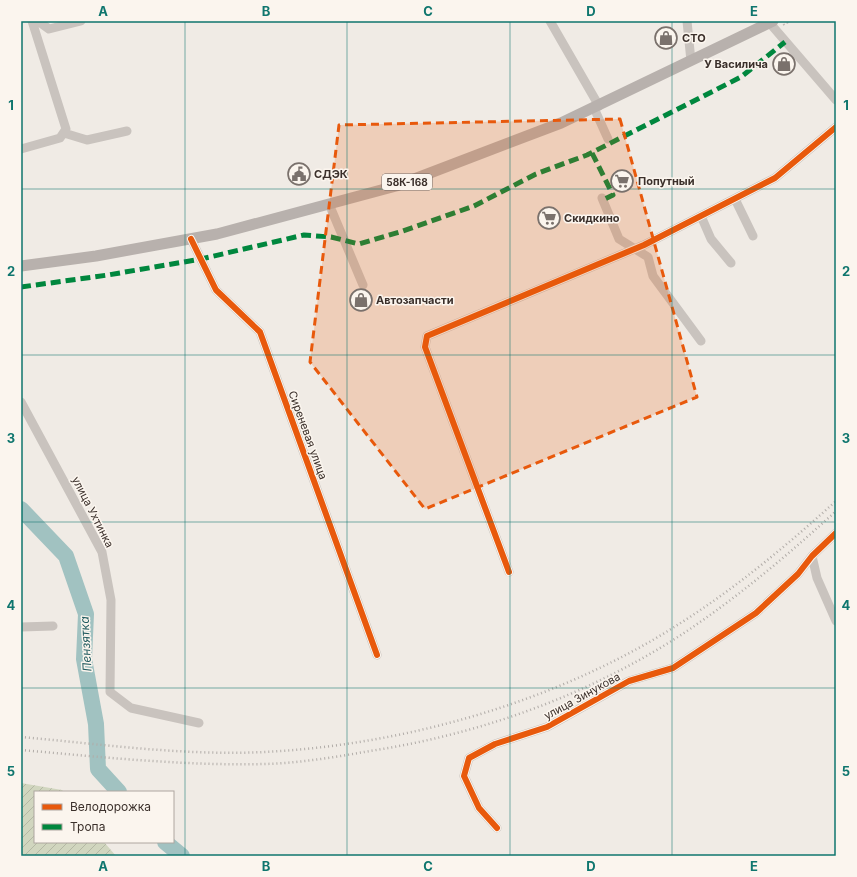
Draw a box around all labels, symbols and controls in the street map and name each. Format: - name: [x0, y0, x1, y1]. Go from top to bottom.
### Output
- text: A: [98, 3, 108, 19]
- text: B: [262, 3, 271, 19]
- text: C: [423, 3, 433, 19]
- text: D: [586, 3, 596, 19]
- text: E: [750, 3, 758, 19]
- shop icon: СТО: [653, 25, 679, 51]
- place label: СТО: [682, 31, 706, 45]
- shop icon: У Василича: [771, 51, 797, 77]
- place label: У Василича: [704, 57, 768, 71]
- text: 1: [8, 97, 14, 113]
- text: 1: [843, 97, 849, 113]
- public building icon: СДЭК: [286, 161, 312, 187]
- place label: СДЭК: [314, 167, 348, 181]
- supermarket icon: Попутный: [609, 168, 635, 194]
- road number: 58К-168: [382, 174, 432, 190]
- place label: Попутный: [638, 174, 695, 188]
- supermarket icon: Скидкино: [536, 205, 562, 231]
- place label: Скидкино: [564, 211, 620, 225]
- text: 2: [7, 263, 15, 279]
- text: 2: [842, 263, 850, 279]
- shop icon: Автозапчасти: [348, 287, 374, 313]
- place label: Автозапчасти: [376, 293, 454, 307]
- street label: Сиреневая улица: [285, 389, 331, 481]
- text: 3: [7, 430, 15, 446]
- text: 3: [842, 430, 850, 446]
- street label: улица Ухтинка: [69, 474, 117, 550]
- text: 4: [7, 597, 16, 613]
- text: 4: [842, 597, 851, 613]
- water label: Пензятка: [77, 616, 94, 672]
- street label: улица Зинукова: [541, 669, 623, 723]
- text: 5: [7, 763, 15, 779]
- text: 5: [842, 763, 850, 779]
- legend: [34, 791, 174, 843]
- text: Велодорожка: [70, 799, 151, 814]
- text: Тропа: [70, 819, 105, 834]
- text: A: [98, 858, 108, 874]
- text: B: [262, 858, 271, 874]
- text: C: [423, 858, 433, 874]
- text: D: [586, 858, 596, 874]
- text: E: [750, 858, 758, 874]

